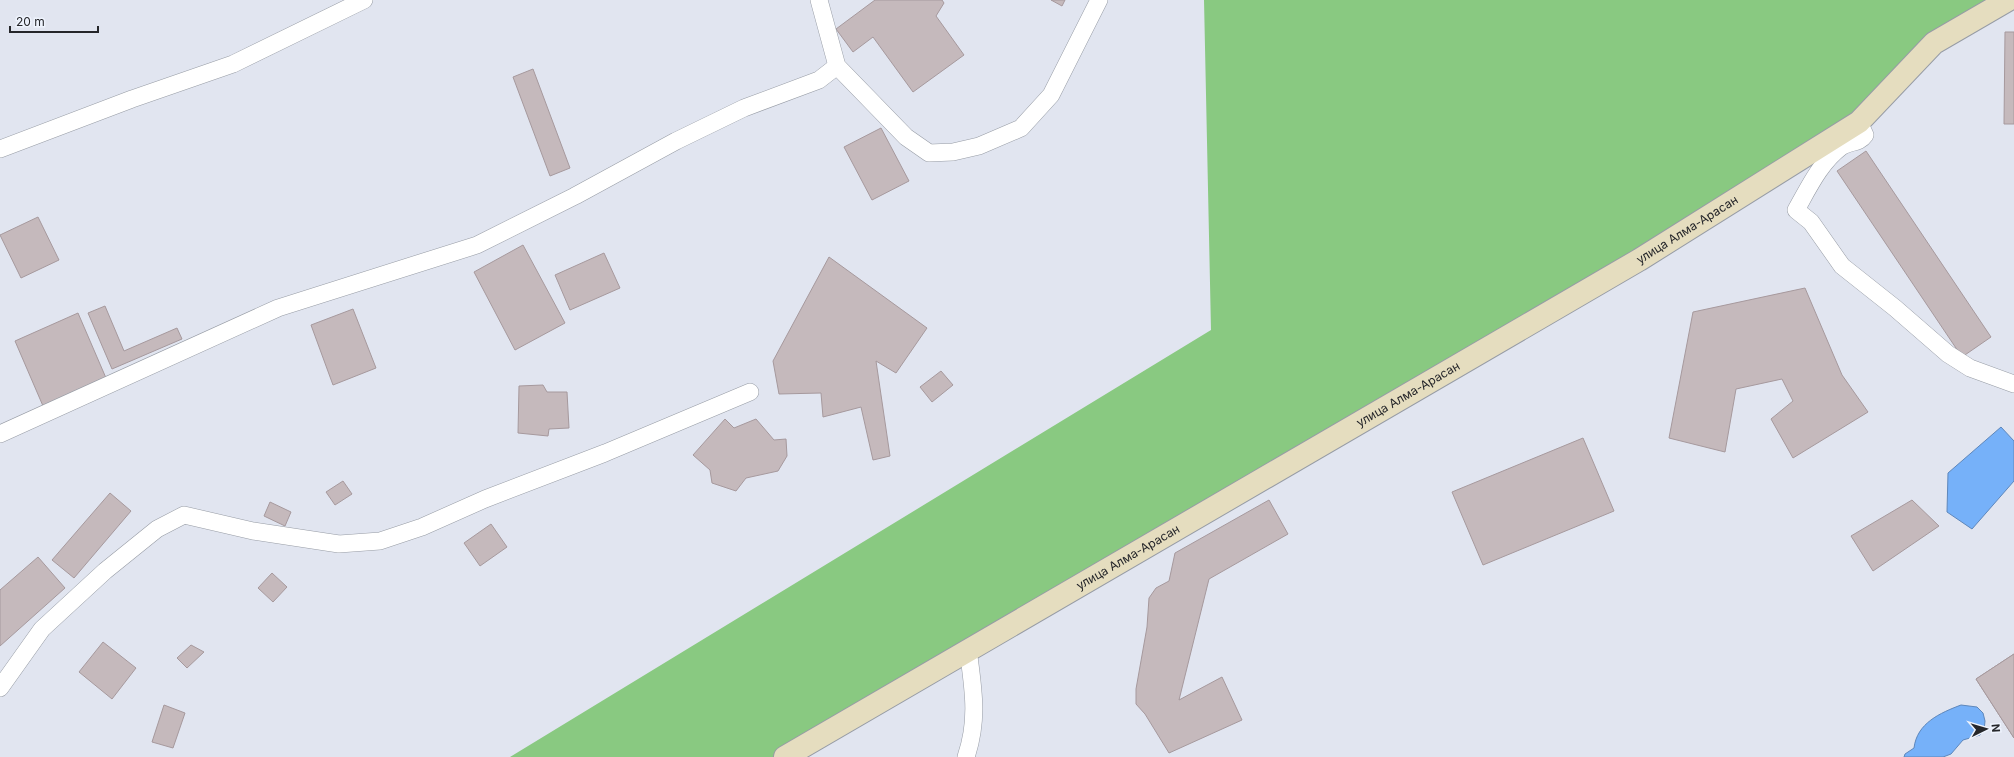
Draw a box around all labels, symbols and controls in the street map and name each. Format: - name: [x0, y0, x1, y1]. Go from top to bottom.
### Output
- scale bar: [10, 8, 98, 34]
- text: 20 m: [16, 14, 45, 29]
- street label: улица Алма-Арасан: [1633, 192, 1741, 267]
- street label: улица Алма-Арасан: [1353, 358, 1462, 430]
- street label: улица Алма-Арасан: [1073, 521, 1182, 593]
- north arrow: [1966, 709, 2006, 749]
- text: N: [1989, 723, 2003, 733]

